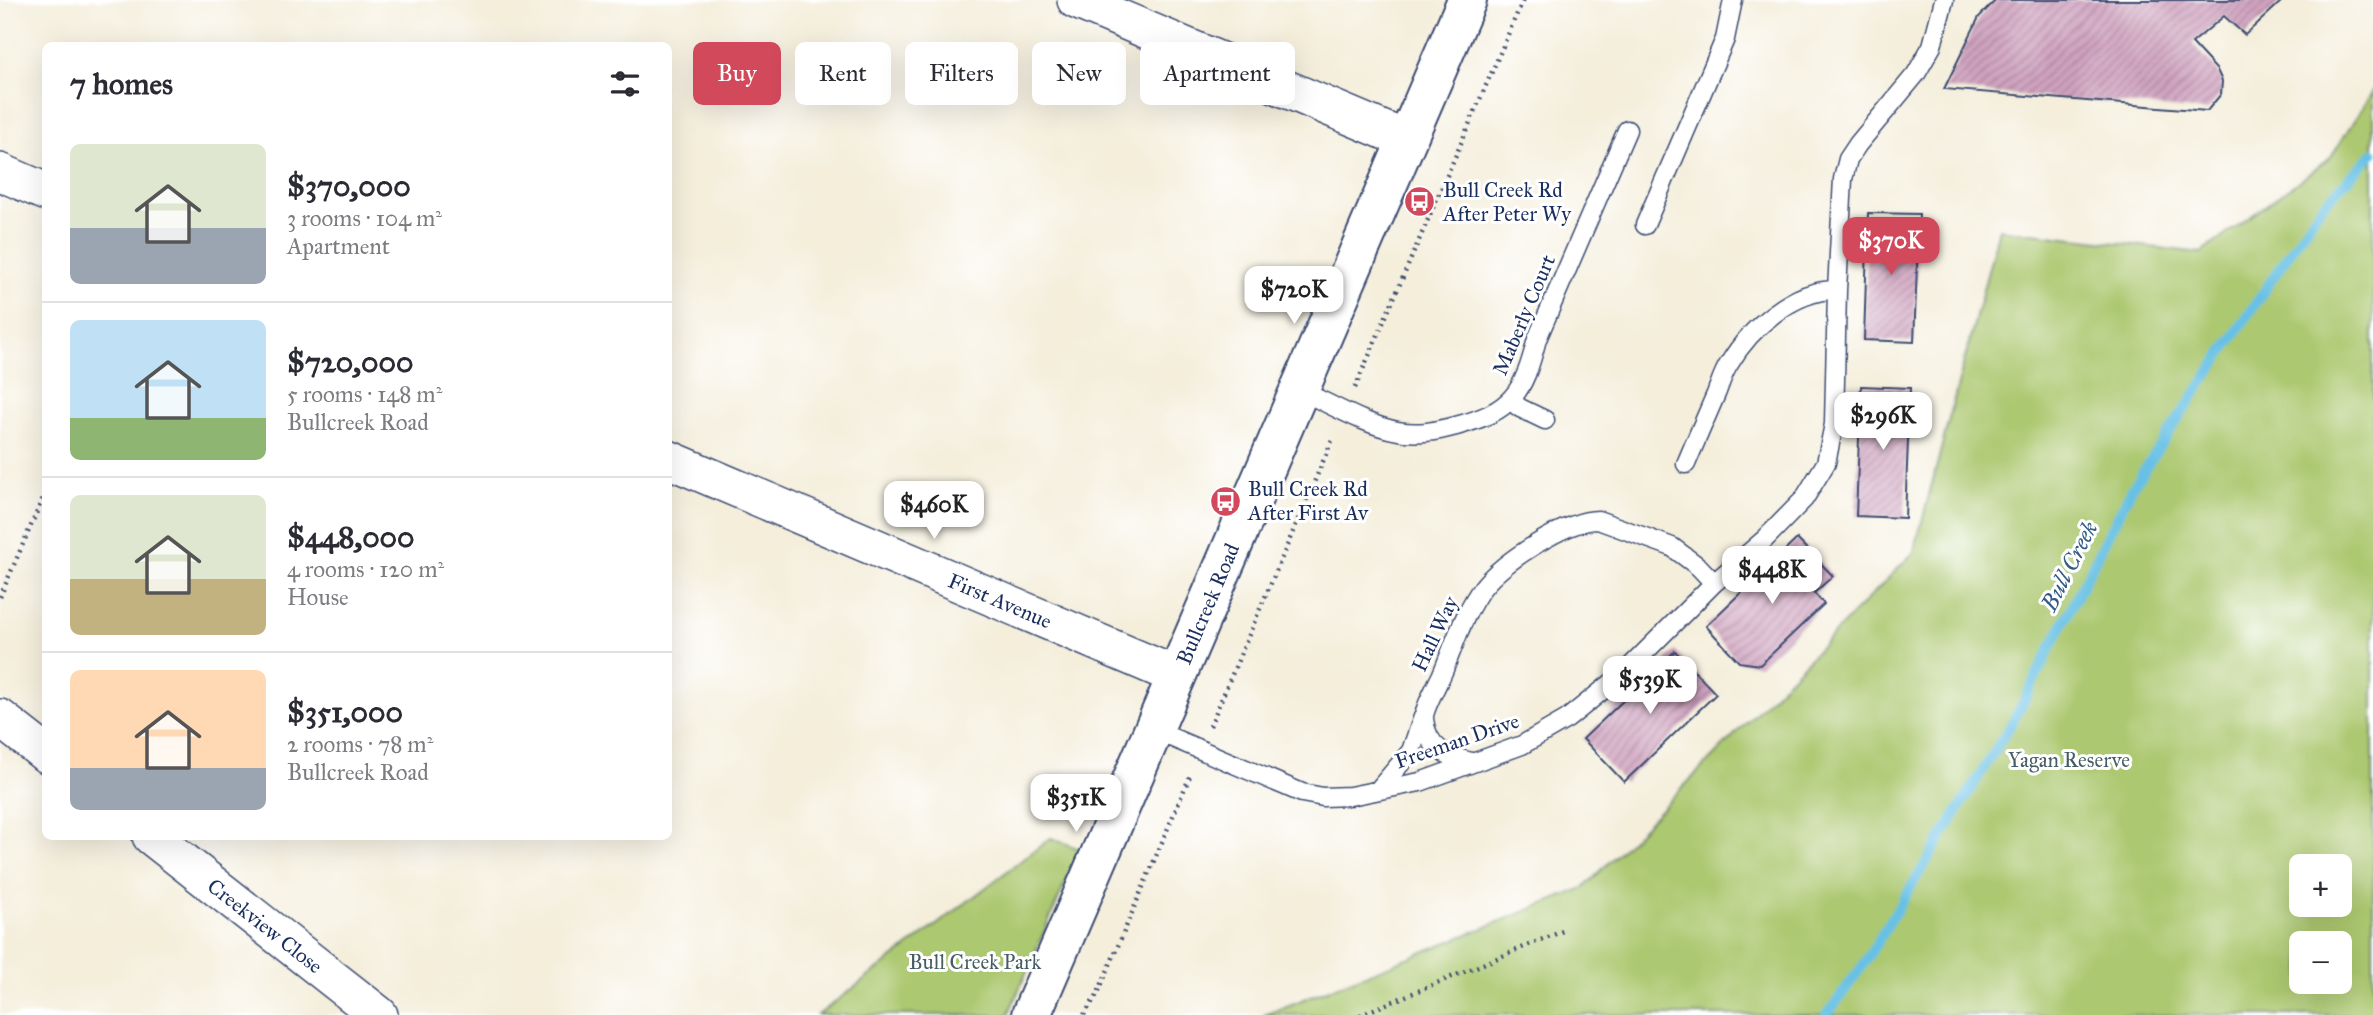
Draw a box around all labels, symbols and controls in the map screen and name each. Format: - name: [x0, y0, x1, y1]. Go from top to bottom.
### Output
- chip: Buy: [693, 42, 781, 105]
- chip: Rent: [795, 42, 891, 105]
- chip: Filters: [905, 42, 1018, 105]
- chip: New: [1032, 42, 1126, 105]
- chip: Apartment: [1140, 42, 1295, 105]
- icon: filters: [606, 65, 644, 103]
- text: 7 homes: [70, 66, 173, 102]
- text: $370,000: [287, 168, 411, 204]
- icon: home: [126, 172, 210, 256]
- place label: Bull Creek Rd After Peter Wy: [1442, 177, 1572, 227]
- bus stop icon: Bull Creek Rd After Peter Wy: [1403, 185, 1437, 219]
- text: 3 rooms · 104 m²: [287, 204, 442, 232]
- pin: $370K: [1842, 218, 1940, 277]
- text: $370K: [1859, 226, 1923, 254]
- text: Apartment: [287, 232, 390, 260]
- street label: Maberly Court: [1487, 250, 1561, 379]
- pin: $720K: [1245, 266, 1343, 326]
- text: $720K: [1260, 275, 1328, 303]
- text: $720,000: [287, 344, 413, 380]
- icon: home: [126, 348, 210, 432]
- text: 5 rooms · 148 m²: [287, 380, 442, 408]
- pin: $296K: [1834, 392, 1932, 452]
- text: $296K: [1850, 401, 1916, 429]
- text: Bullcreek Road: [287, 408, 429, 436]
- place label: Bull Creek Rd After First Av: [1247, 476, 1369, 526]
- pin: $460K: [885, 482, 983, 541]
- bus stop icon: Bull Creek Rd After First Av: [1208, 484, 1242, 518]
- text: $460K: [900, 490, 968, 518]
- water label: Bull Creek: [2034, 517, 2103, 616]
- text: $448,000: [287, 519, 415, 555]
- icon: home: [126, 523, 210, 607]
- street label: Bullcreek Road: [1171, 539, 1245, 669]
- pin: $448K: [1723, 546, 1821, 606]
- text: 4 rooms · 120 m²: [287, 555, 444, 583]
- text: $448K: [1738, 555, 1806, 583]
- street label: First Avenue: [944, 568, 1056, 635]
- text: House: [287, 583, 349, 611]
- street label: Hall Way: [1406, 591, 1464, 676]
- pin: $539K: [1601, 656, 1699, 716]
- text: $539K: [1619, 665, 1681, 693]
- text: $351,000: [287, 694, 403, 730]
- icon: home: [126, 698, 210, 782]
- street label: Freeman Drive: [1392, 708, 1523, 774]
- text: 2 rooms · 78 m²: [287, 730, 433, 758]
- park label: Yagan Reserve: [2008, 747, 2130, 773]
- text: Bullcreek Road: [287, 758, 429, 786]
- pin: $351K: [1027, 774, 1125, 834]
- text: $351K: [1046, 783, 1106, 811]
- map controls: [2289, 854, 2352, 994]
- button: +: [2289, 854, 2352, 917]
- street label: Creekview Close: [202, 873, 328, 979]
- button: −: [2289, 931, 2352, 994]
- park label: Bull Creek Park: [909, 949, 1042, 975]

